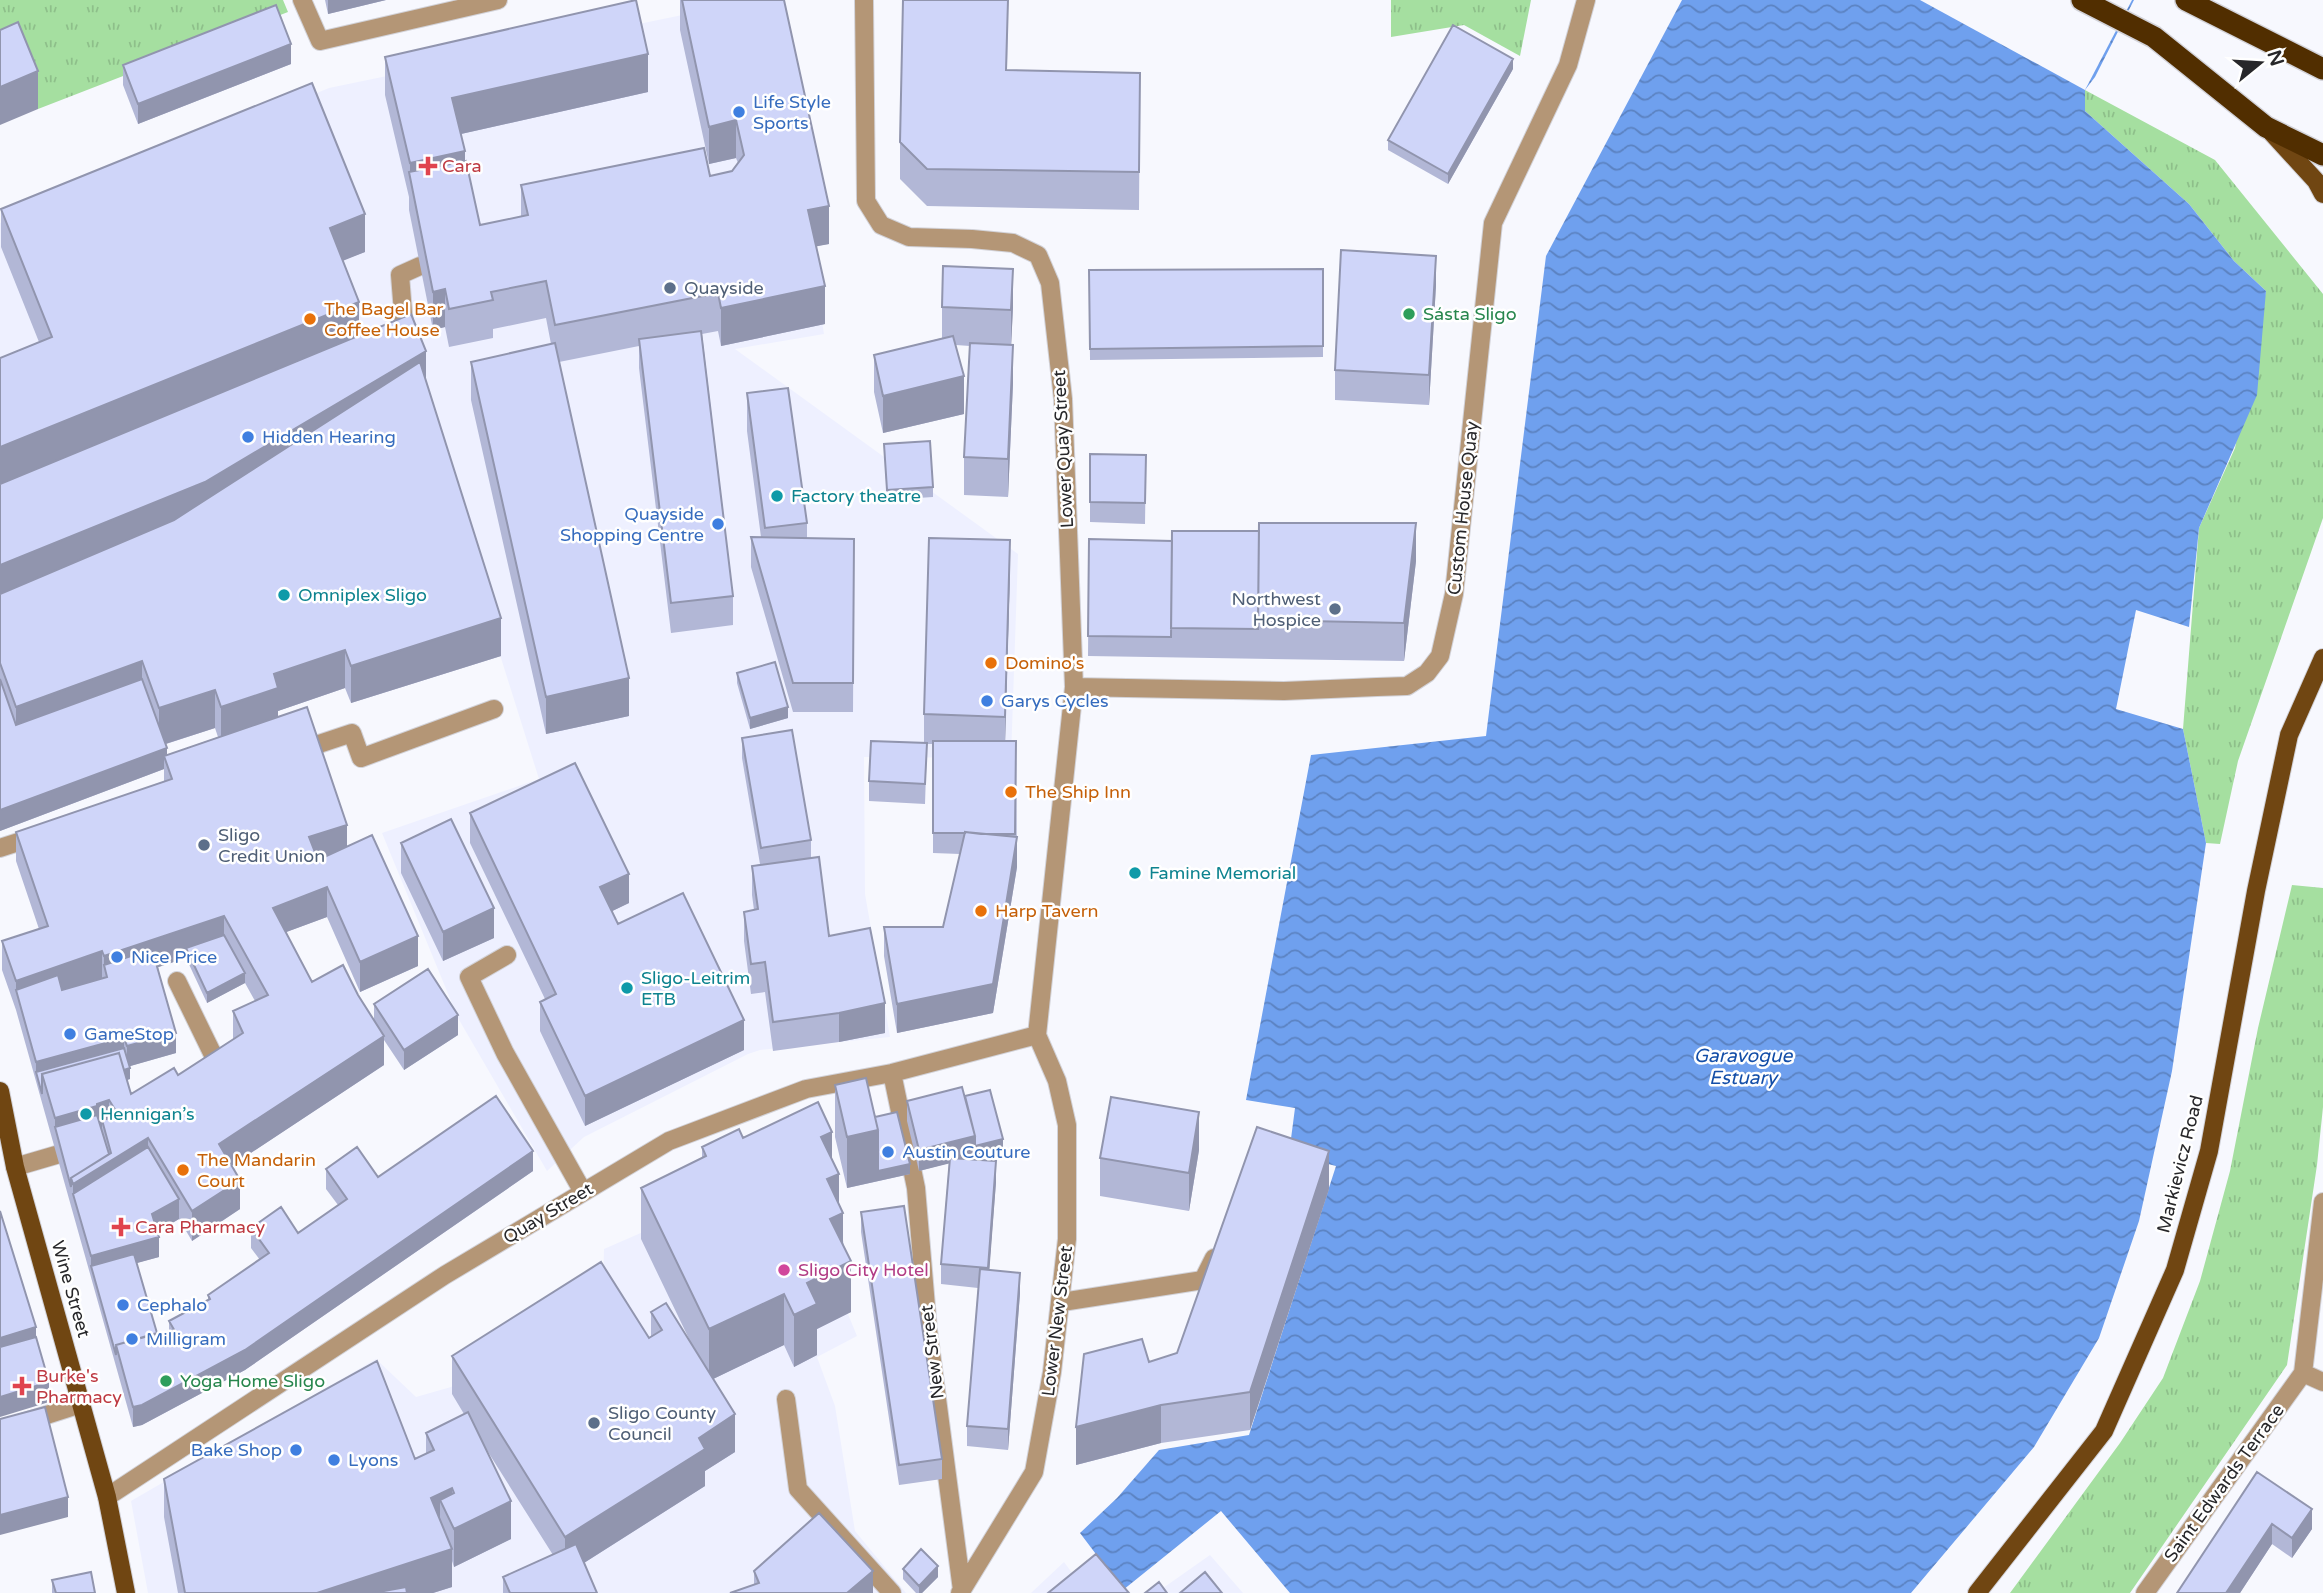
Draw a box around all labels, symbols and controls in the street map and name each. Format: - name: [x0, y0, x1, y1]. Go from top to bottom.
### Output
- north arrow: [2225, 28, 2295, 98]
- text: N: [2262, 47, 2288, 69]
- place label: Life Style Sports: [753, 91, 831, 134]
- marker: Life Style Sports: [731, 104, 747, 120]
- place label: Cara: [442, 155, 482, 177]
- marker: Cara: [420, 158, 436, 174]
- place label: Quayside: [684, 277, 764, 299]
- marker: Quayside: [662, 280, 678, 296]
- place label: The Bagel Bar Coffee House: [324, 298, 444, 341]
- place label: Sásta Sligo: [1423, 303, 1517, 325]
- marker: Sásta Sligo: [1401, 306, 1417, 322]
- marker: The Bagel Bar Coffee House: [302, 311, 318, 327]
- street label: Lower Quay Street: [1048, 369, 1078, 529]
- street label: Custom House Quay: [1443, 420, 1483, 596]
- place label: Hidden Hearing: [262, 426, 396, 448]
- marker: Hidden Hearing: [240, 429, 256, 445]
- place label: Factory theatre: [791, 485, 921, 507]
- marker: Factory theatre: [769, 488, 785, 504]
- place label: Quayside Shopping Centre: [560, 503, 704, 546]
- marker: Quayside Shopping Centre: [710, 516, 726, 532]
- place label: Omniplex Sligo: [298, 584, 427, 606]
- marker: Omniplex Sligo: [276, 587, 292, 603]
- place label: Northwest Hospice: [1232, 588, 1321, 631]
- marker: Northwest Hospice: [1327, 601, 1343, 617]
- place label: Domino's: [1005, 652, 1084, 674]
- marker: Domino's: [983, 655, 999, 671]
- place label: Garys Cycles: [1001, 690, 1109, 712]
- marker: Garys Cycles: [979, 693, 995, 709]
- place label: The Ship Inn: [1025, 781, 1131, 803]
- marker: The Ship Inn: [1003, 784, 1019, 800]
- place label: Sligo Credit Union: [218, 824, 325, 867]
- marker: Sligo Credit Union: [196, 837, 212, 853]
- place label: Famine Memorial: [1149, 862, 1296, 884]
- marker: Famine Memorial: [1127, 865, 1143, 881]
- place label: Harp Tavern: [995, 900, 1099, 922]
- marker: Harp Tavern: [973, 903, 989, 919]
- place label: Nice Price: [131, 946, 217, 968]
- marker: Nice Price: [109, 949, 125, 965]
- place label: Sligo-Leitrim ETB: [641, 967, 750, 1010]
- marker: Sligo-Leitrim ETB: [619, 980, 635, 996]
- place label: GameStop: [84, 1023, 174, 1045]
- marker: GameStop: [62, 1026, 78, 1042]
- water label: Garavogue Estuary: [1694, 1045, 1794, 1089]
- street label: Markievicz Road: [2152, 1093, 2208, 1235]
- place label: Hennigan’s: [100, 1103, 195, 1125]
- marker: Hennigan’s: [78, 1106, 94, 1122]
- place label: Austin Couture: [902, 1141, 1030, 1163]
- marker: Austin Couture: [880, 1144, 896, 1160]
- place label: The Mandarin Court: [197, 1149, 316, 1192]
- marker: The Mandarin Court: [175, 1162, 191, 1178]
- street label: Quay Street: [499, 1177, 597, 1248]
- place label: Cara Pharmacy: [135, 1216, 266, 1238]
- marker: Cara Pharmacy: [113, 1219, 129, 1235]
- street label: Wine Street: [47, 1238, 95, 1340]
- street label: Lower New Street: [1037, 1244, 1077, 1398]
- place label: Sligo City Hotel: [798, 1259, 929, 1281]
- marker: Sligo City Hotel: [776, 1262, 792, 1278]
- place label: Cephalo: [137, 1294, 207, 1316]
- marker: Cephalo: [115, 1297, 131, 1313]
- street label: New Street: [915, 1304, 949, 1400]
- place label: Milligram: [146, 1328, 226, 1350]
- marker: Milligram: [124, 1331, 140, 1347]
- place label: Burke's Pharmacy: [36, 1365, 122, 1408]
- place label: Yoga Home Sligo: [180, 1370, 325, 1392]
- marker: Yoga Home Sligo: [158, 1373, 174, 1389]
- marker: Burke's Pharmacy: [14, 1378, 30, 1394]
- street label: Saint Edwards Terrace: [2159, 1400, 2289, 1566]
- place label: Sligo County Council: [608, 1402, 717, 1445]
- marker: Sligo County Council: [586, 1415, 602, 1431]
- place label: Bake Shop: [191, 1439, 282, 1461]
- marker: Bake Shop: [288, 1442, 304, 1458]
- place label: Lyons: [348, 1449, 398, 1471]
- marker: Lyons: [326, 1452, 342, 1468]

